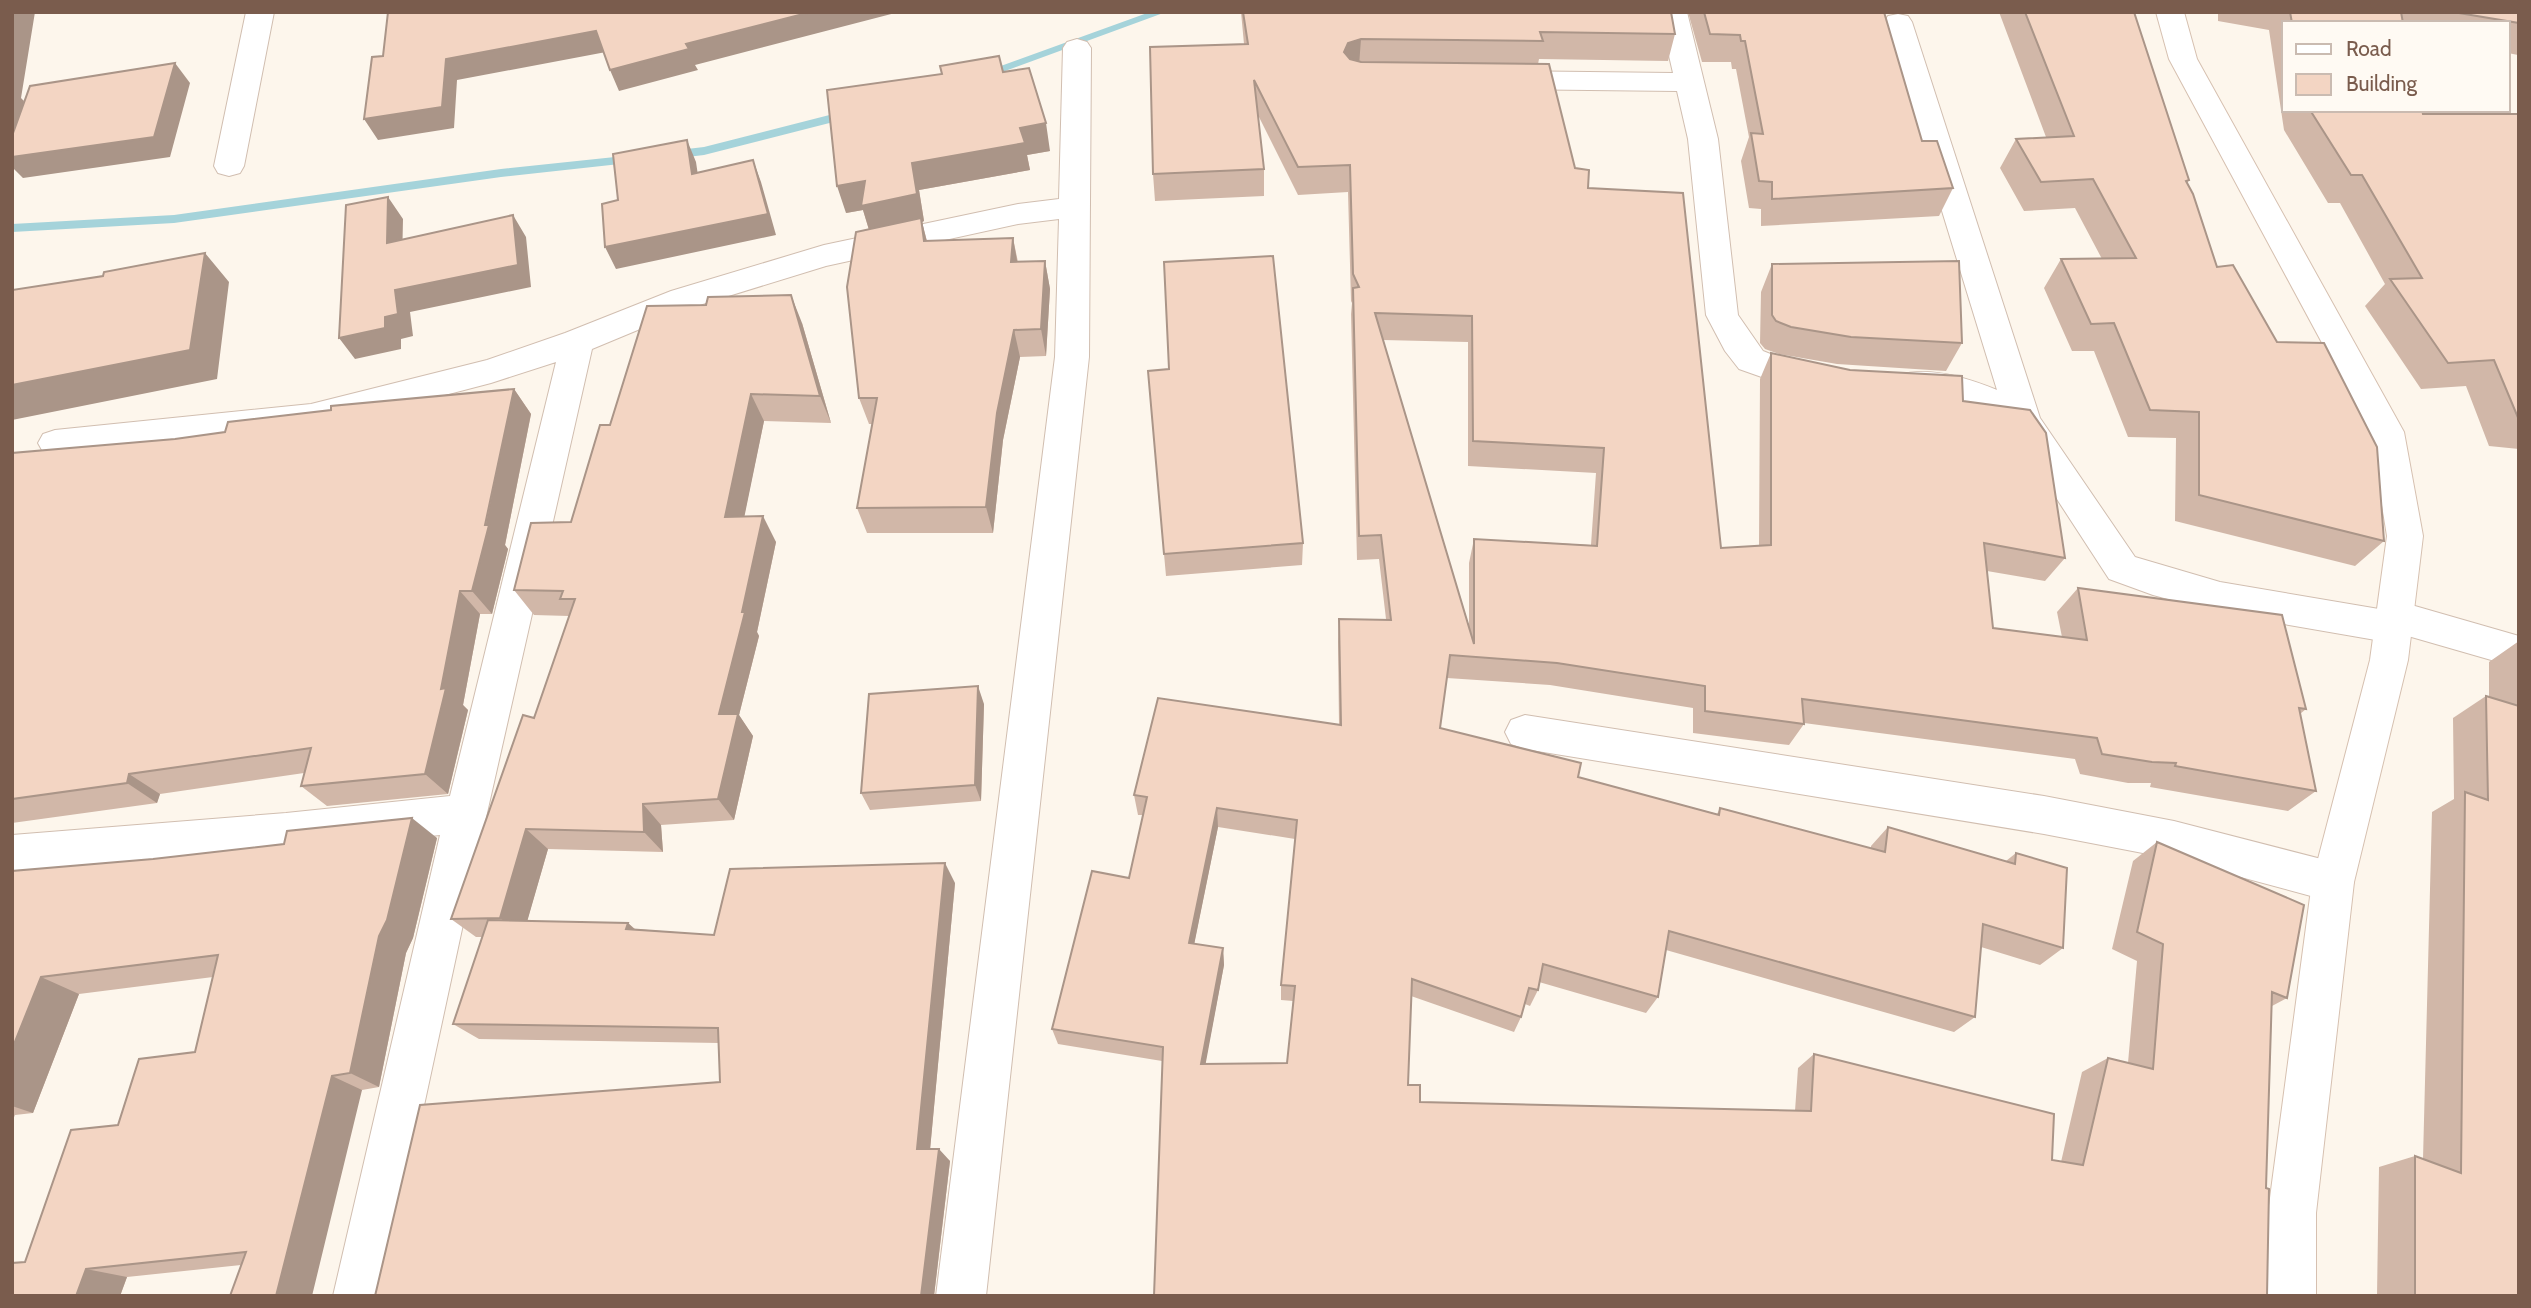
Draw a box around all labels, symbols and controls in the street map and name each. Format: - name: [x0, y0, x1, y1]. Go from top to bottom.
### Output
- legend: [2282, 21, 2510, 112]
- text: Road: [2346, 36, 2392, 61]
- text: Building: [2346, 71, 2418, 96]

